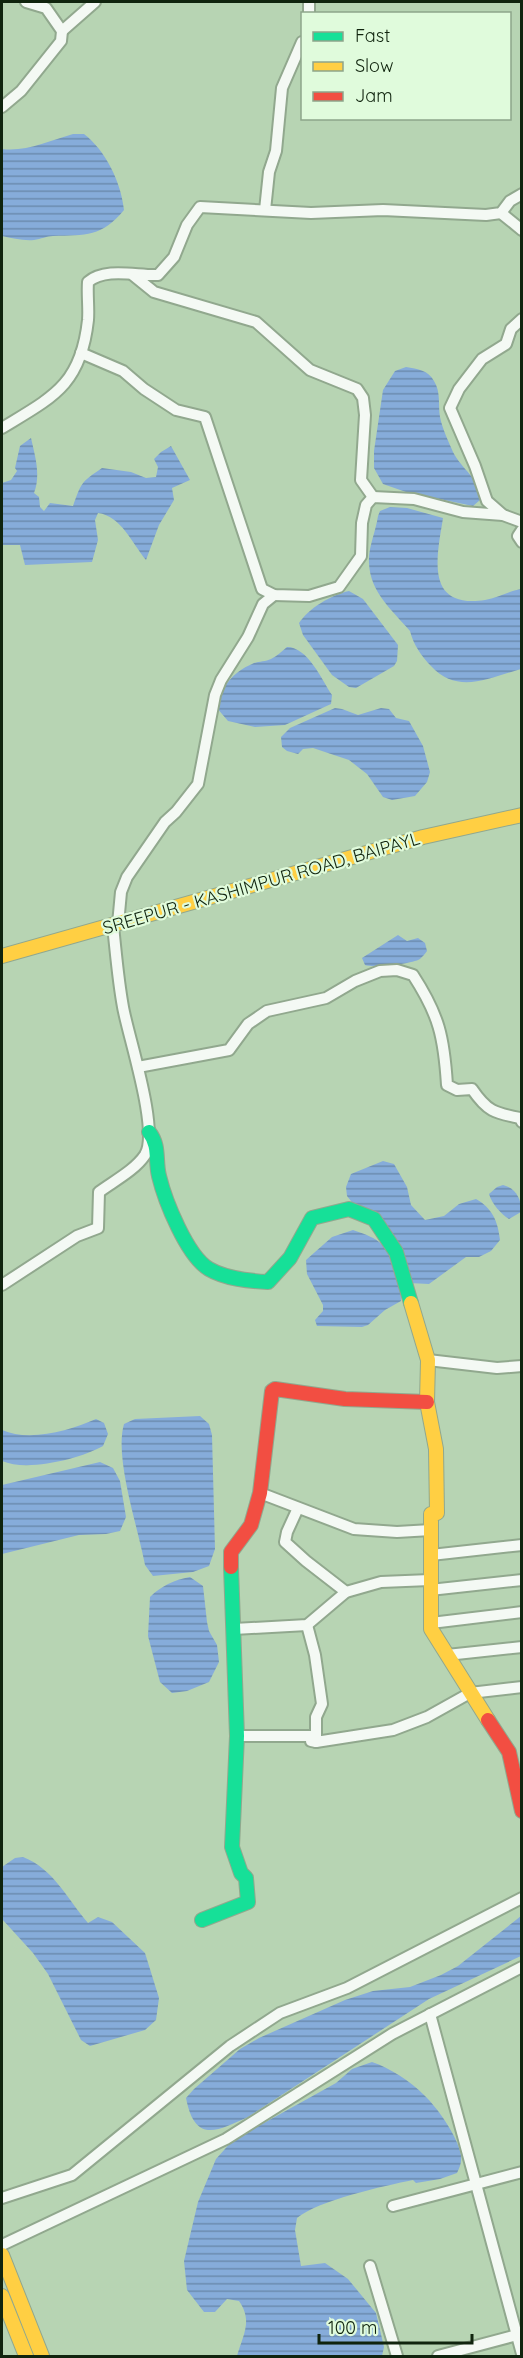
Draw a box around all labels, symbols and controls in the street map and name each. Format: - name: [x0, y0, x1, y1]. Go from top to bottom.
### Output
- legend: [301, 12, 511, 120]
- text: Fast: [355, 24, 390, 47]
- text: Slow: [355, 54, 393, 77]
- text: Jam: [355, 84, 393, 107]
- street label: SREEPUR - KASHIMPUR ROAD, BAIPAYL: [100, 827, 423, 939]
- scale bar: [319, 2307, 472, 2345]
- text: 100 m: [328, 2316, 377, 2339]

